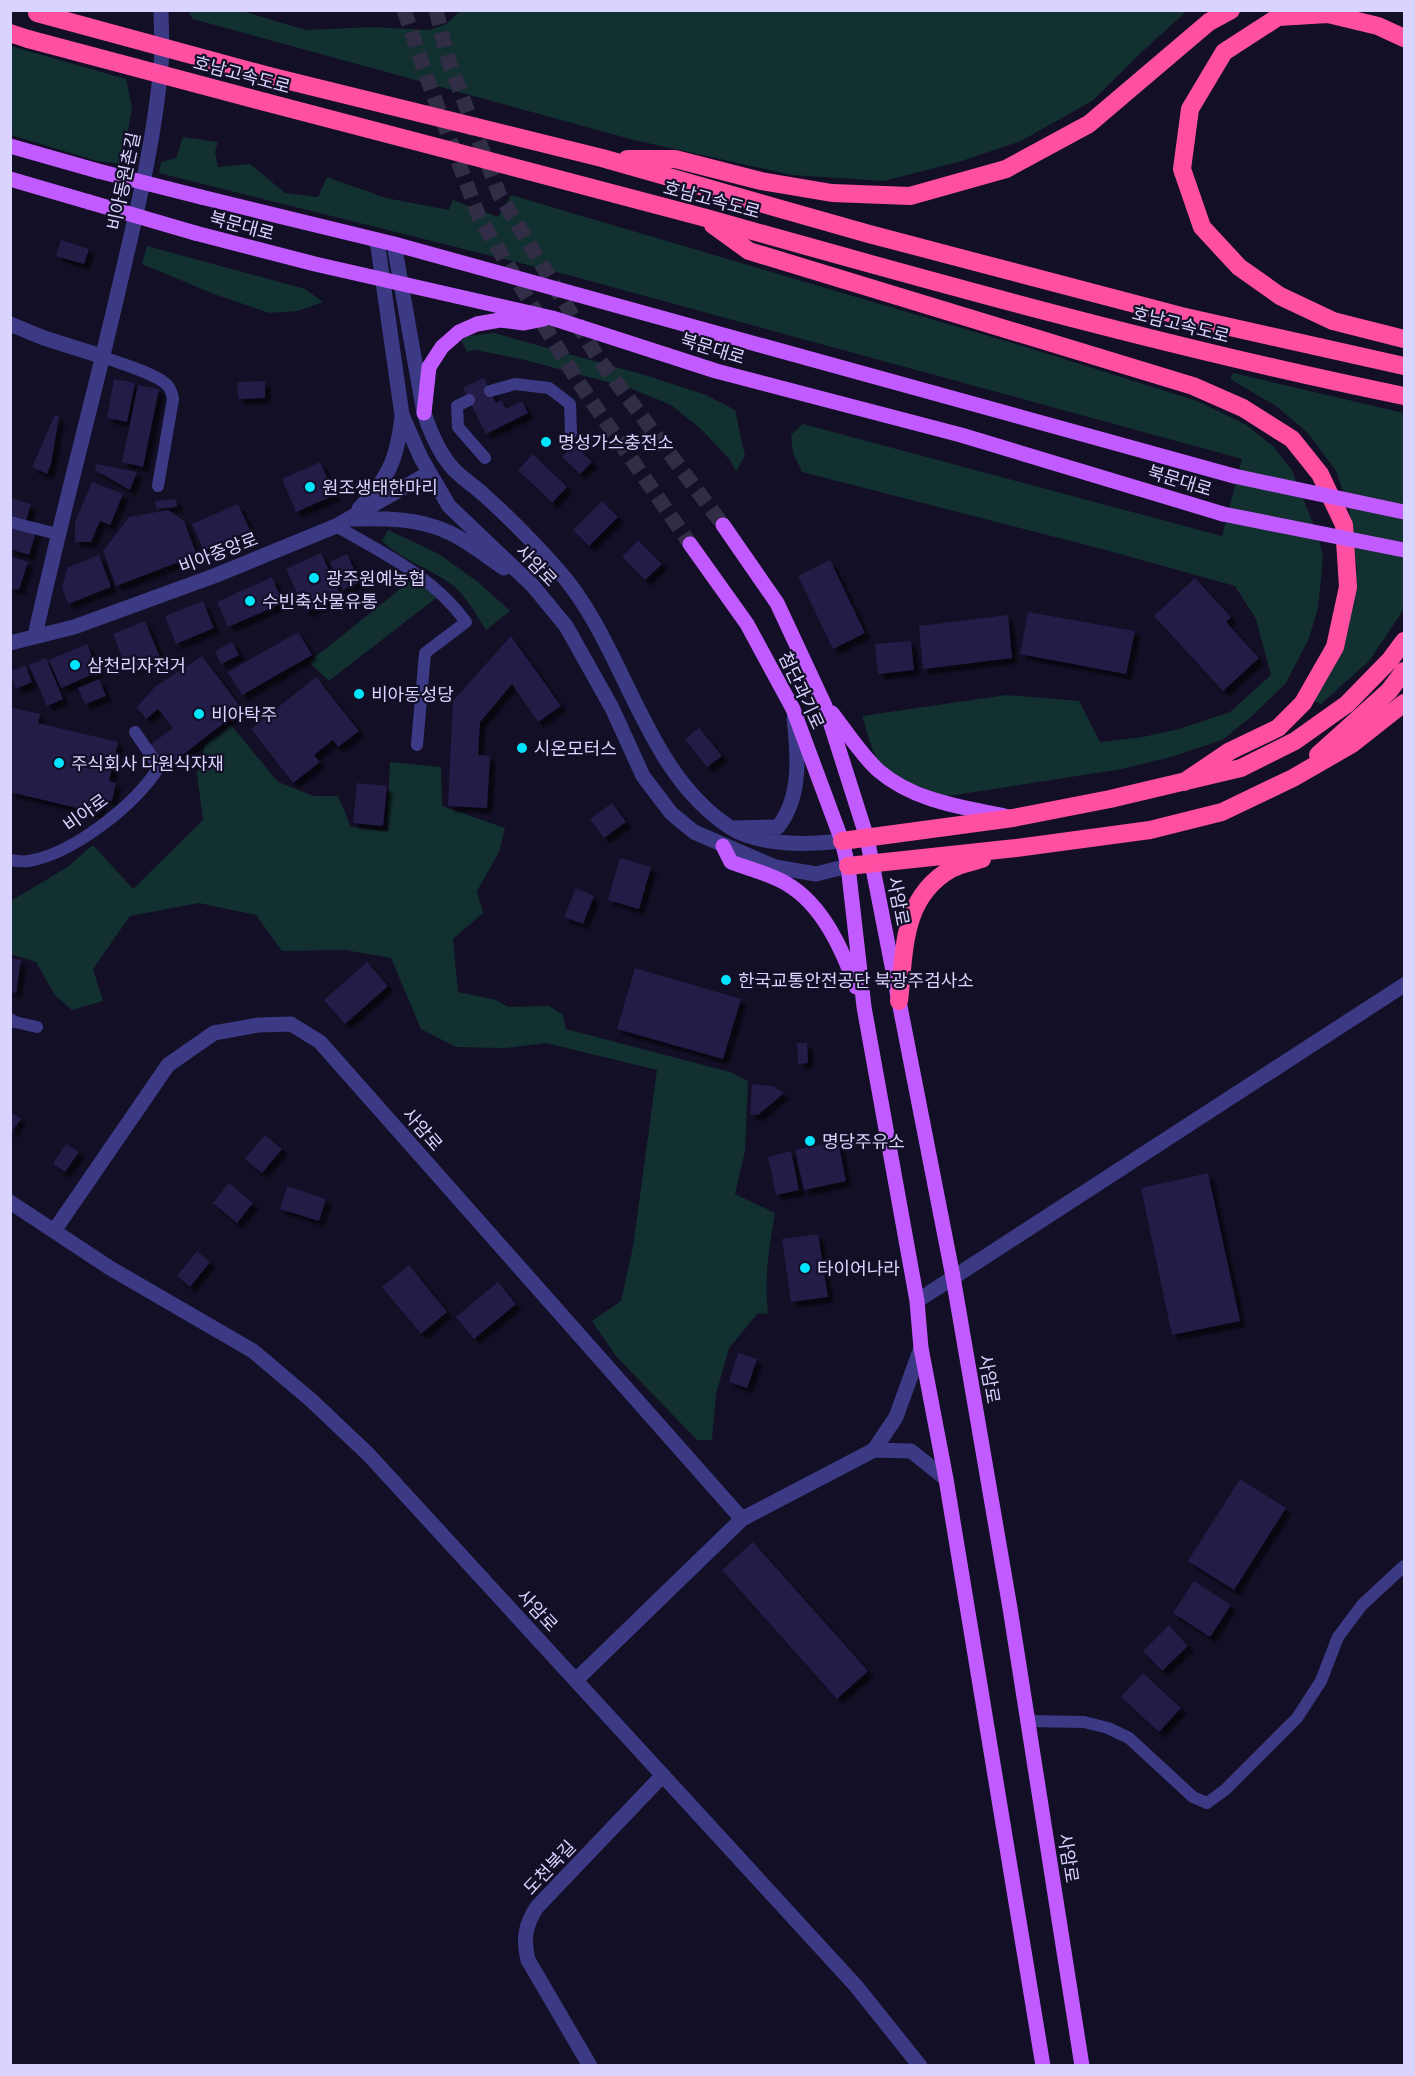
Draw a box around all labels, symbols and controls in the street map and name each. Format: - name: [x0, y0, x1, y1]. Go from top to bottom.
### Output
- street label: 호남고속도로: [191, 51, 293, 97]
- street label: 비아동원촌길: [102, 130, 144, 232]
- street label: 호남고속도로: [661, 176, 763, 222]
- street label: 북문대로: [207, 206, 277, 244]
- street label: 호남고속도로: [1130, 301, 1232, 347]
- street label: 북문대로: [678, 328, 748, 368]
- place label: 명성가스충전소: [558, 431, 674, 453]
- marker: 명성가스충전소: [539, 435, 553, 449]
- street label: 북문대로: [1145, 460, 1215, 500]
- place label: 원조생태한마리: [322, 476, 438, 498]
- marker: 원조생태한마리: [303, 480, 317, 494]
- street label: 비아중앙로: [175, 527, 261, 577]
- street label: 사암로: [512, 539, 562, 591]
- place label: 광주원예농협: [326, 567, 425, 589]
- marker: 광주원예농협: [307, 571, 321, 585]
- place label: 수빈축산물유통: [262, 590, 378, 612]
- marker: 수빈축산물유통: [243, 594, 257, 608]
- street label: 첨단과기로: [775, 648, 829, 732]
- place label: 삼천리자전거: [87, 654, 186, 676]
- marker: 삼천리자전거: [68, 658, 82, 672]
- place label: 비아동성당: [371, 683, 454, 705]
- marker: 비아동성당: [352, 687, 366, 701]
- place label: 비아탁주: [211, 703, 277, 725]
- marker: 비아탁주: [192, 707, 206, 721]
- place label: 시온모터스: [534, 737, 617, 759]
- marker: 시온모터스: [515, 741, 529, 755]
- place label: 주식회사 다원식자재: [71, 752, 224, 774]
- marker: 주식회사 다원식자재: [52, 756, 66, 770]
- street label: 비아로: [58, 788, 112, 836]
- street label: 사암로: [883, 875, 915, 927]
- place label: 한국교통안전공단 북광주검사소: [738, 969, 974, 991]
- marker: 한국교통안전공단 북광주검사소: [719, 973, 733, 987]
- street label: 사암로: [398, 1103, 448, 1155]
- place label: 명당주유소: [822, 1130, 905, 1152]
- marker: 명당주유소: [803, 1134, 817, 1148]
- place label: 타이어나라: [817, 1257, 900, 1279]
- marker: 타이어나라: [798, 1261, 812, 1275]
- street label: 사암로: [975, 1353, 1005, 1405]
- street label: 사암로: [513, 1584, 563, 1636]
- street label: 사암로: [1054, 1832, 1084, 1884]
- street label: 도천북길: [518, 1835, 580, 1899]

